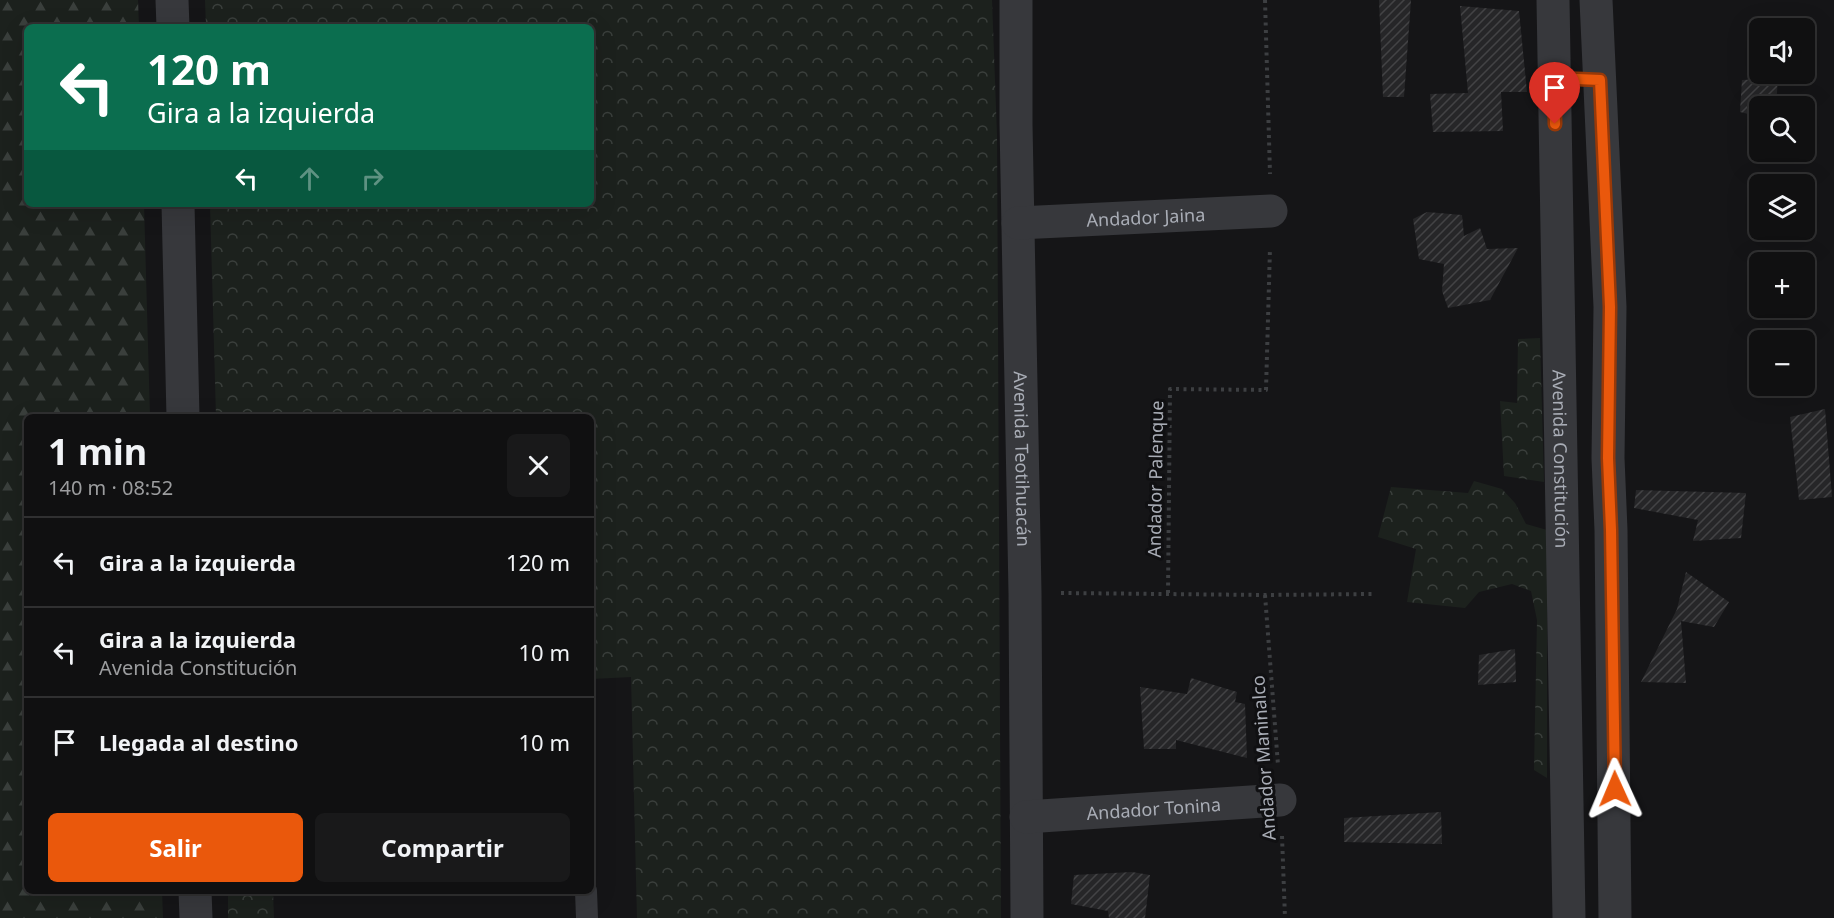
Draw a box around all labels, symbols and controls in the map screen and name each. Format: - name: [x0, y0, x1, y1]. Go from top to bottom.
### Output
- map controls: [1749, 18, 1815, 396]
- button: sound: [1749, 18, 1815, 84]
- text: 120 m: [147, 40, 271, 97]
- icon: left: [48, 48, 126, 126]
- pin: [1529, 62, 1580, 124]
- icon: arrive: [1538, 71, 1571, 104]
- text: Gira a la izquierda: [147, 94, 375, 131]
- button: search: [1749, 96, 1815, 162]
- icon: left: [230, 162, 263, 195]
- icon: ahead: [293, 162, 326, 195]
- icon: right: [356, 162, 389, 195]
- button: layers: [1749, 174, 1815, 240]
- street label: Andador Jaina: [1086, 202, 1206, 232]
- button: +: [1749, 252, 1815, 318]
- button: −: [1749, 330, 1815, 396]
- street label: Avenida Constitución: [1547, 369, 1575, 548]
- street label: Avenida Teotihuacán: [1009, 371, 1036, 547]
- street label: Andador Palenque: [1142, 400, 1168, 558]
- text: 1 min: [48, 427, 147, 476]
- button: close: [507, 434, 570, 497]
- text: 140 m · 08:52: [48, 474, 173, 501]
- icon: left: [48, 546, 81, 579]
- text: Gira a la izquierda: [99, 547, 296, 577]
- text: 120 m: [506, 547, 570, 577]
- text: Gira a la izquierda: [99, 624, 296, 654]
- icon: left: [48, 636, 81, 669]
- text: 10 m: [519, 637, 570, 667]
- text: Avenida Constitución: [99, 654, 297, 681]
- street label: Andador Maninalco: [1245, 675, 1281, 841]
- icon: arrive: [48, 726, 81, 759]
- text: Llegada al destino: [99, 727, 299, 757]
- text: 10 m: [519, 727, 570, 757]
- position arrow: [1583, 757, 1647, 821]
- street label: Andador Tonina: [1086, 792, 1222, 825]
- button: Salir: [48, 813, 303, 882]
- button: Compartir: [315, 813, 570, 882]

